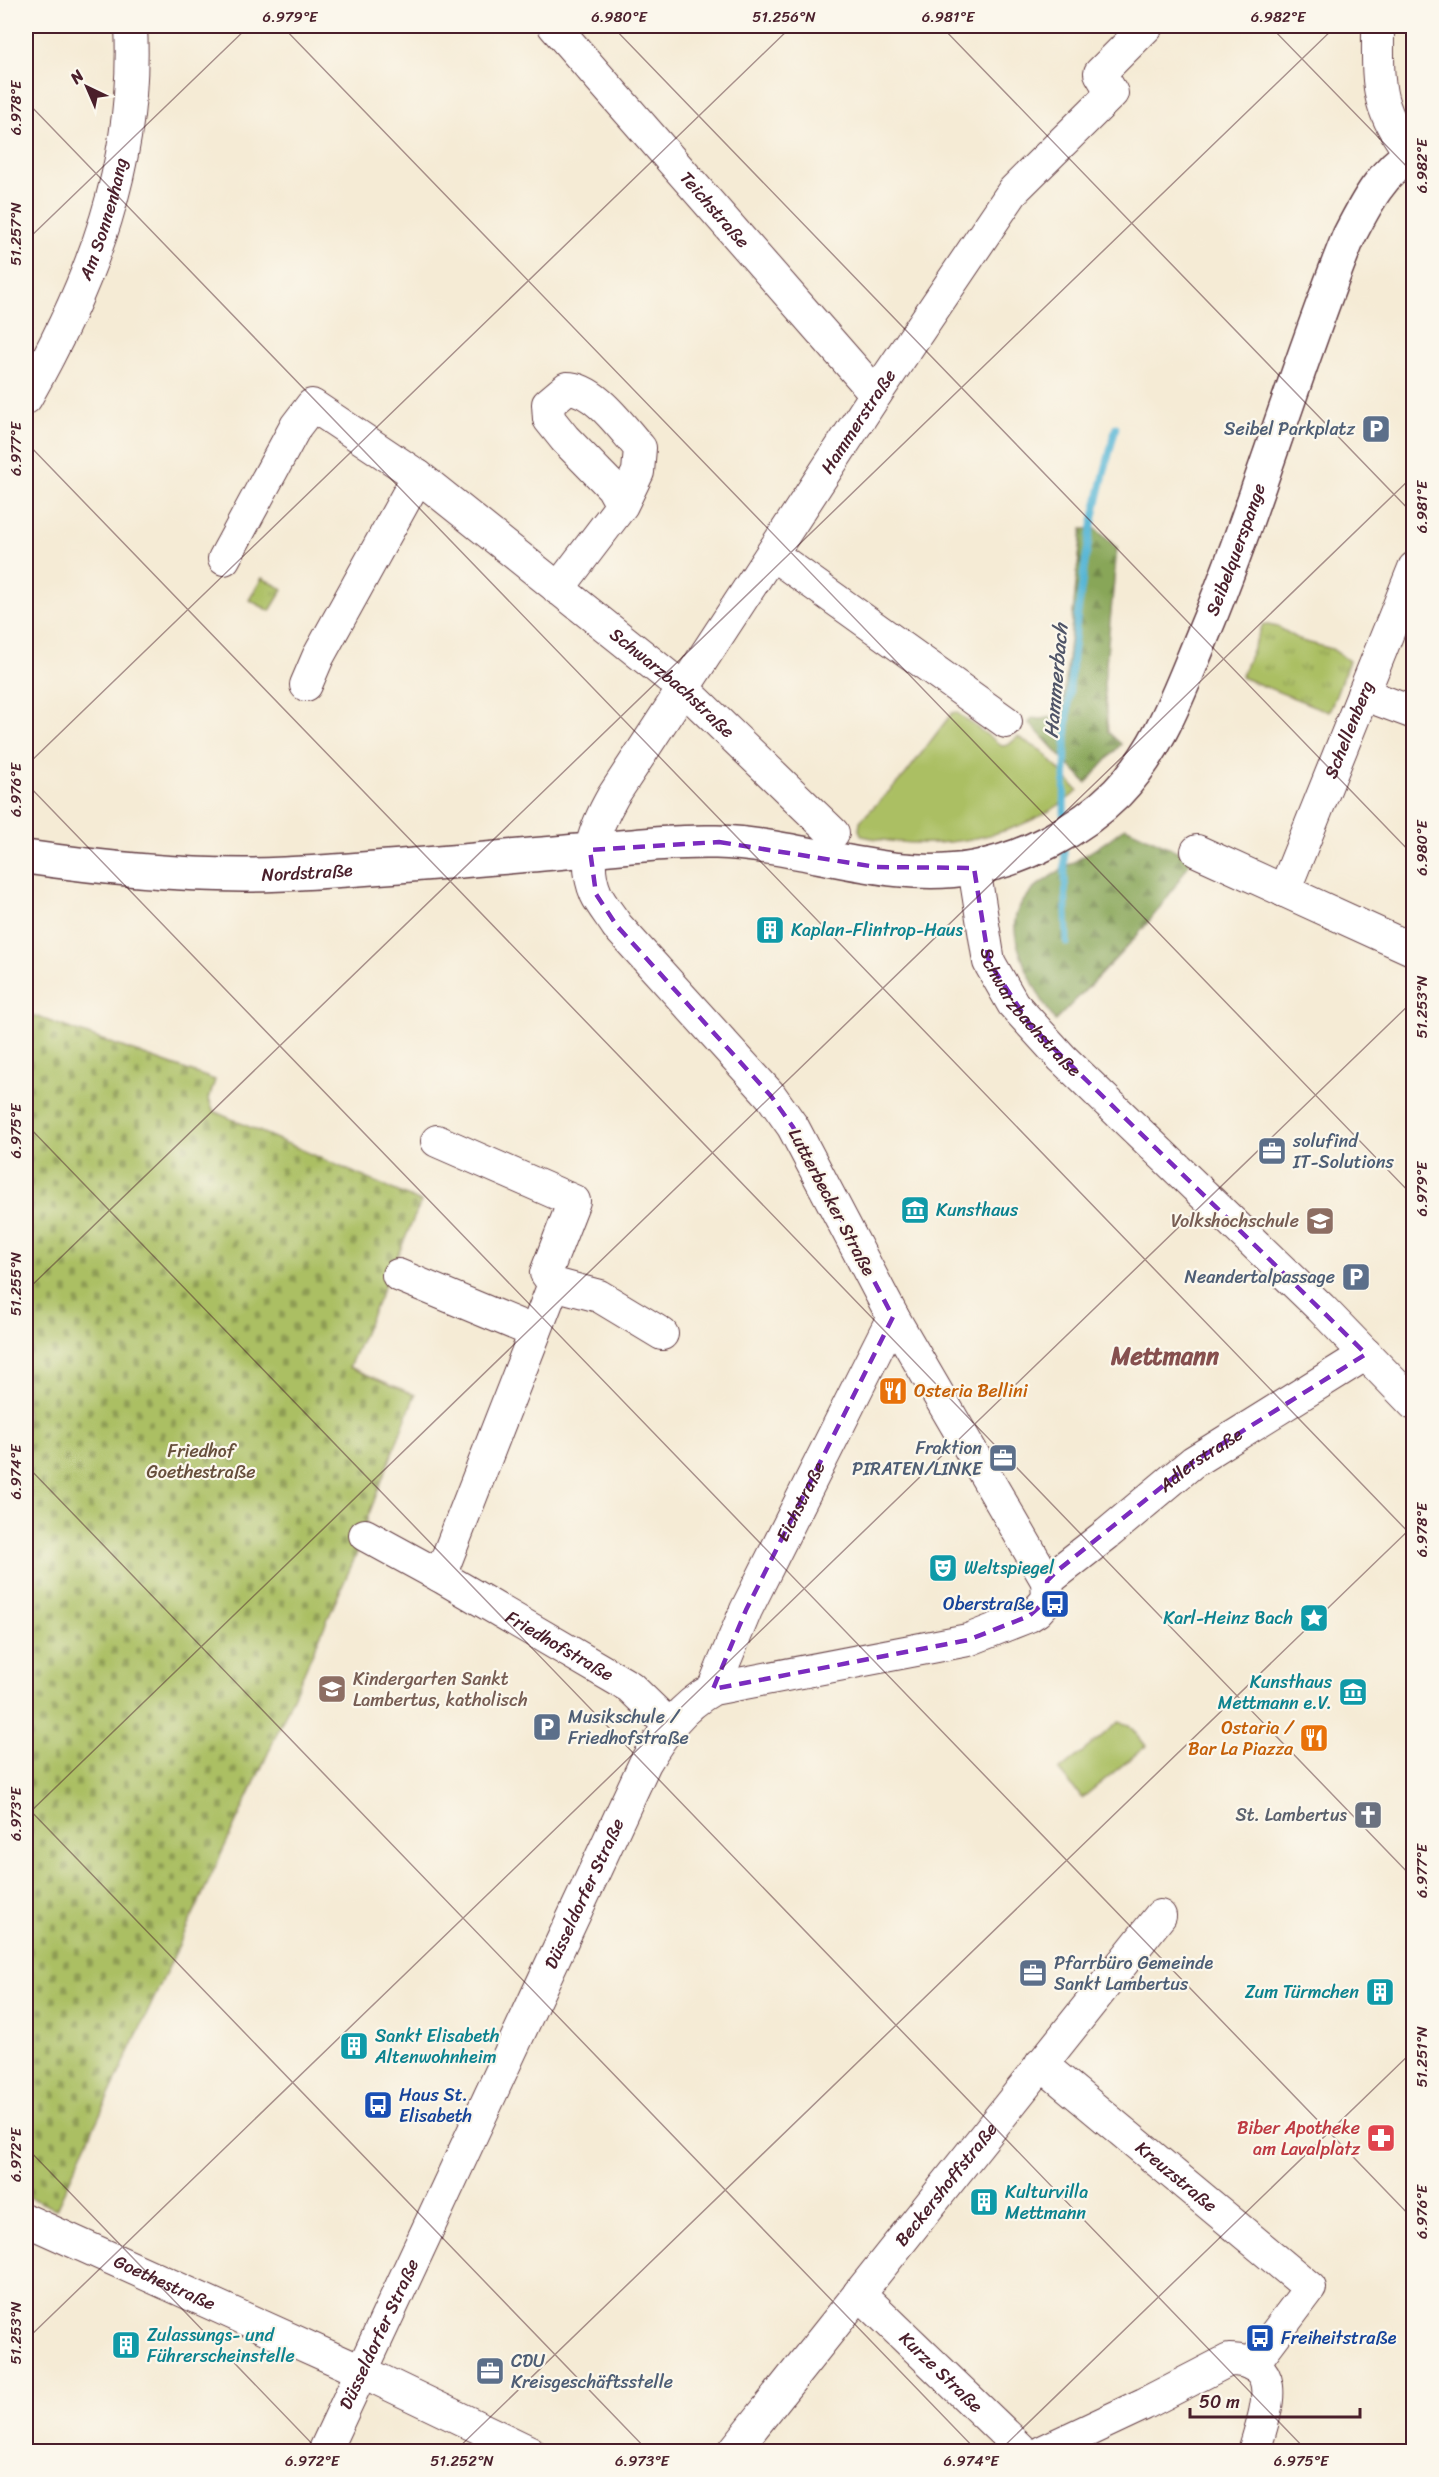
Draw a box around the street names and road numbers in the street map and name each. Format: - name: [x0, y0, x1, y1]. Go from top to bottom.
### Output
- street label: Am Sonnenhang: [69, 155, 137, 286]
- street label: Teichstraße: [672, 164, 758, 256]
- street label: Hammerstraße: [812, 362, 905, 480]
- street label: Seibelquerspange: [1196, 479, 1275, 621]
- street label: Schwarzbachstraße: [602, 619, 742, 746]
- street label: Schellenberg: [1315, 676, 1383, 783]
- street label: Nordstraße: [261, 854, 354, 891]
- street label: Schwarzbachstraße: [971, 946, 1089, 1085]
- street label: Lutterbecker Straße: [779, 1122, 885, 1282]
- street label: Adlerstraße: [1151, 1419, 1249, 1501]
- street label: Eichstraße: [767, 1456, 834, 1547]
- street label: Friedhofstraße: [499, 1602, 620, 1690]
- street label: Düsseldorfer Straße: [535, 1813, 633, 1974]
- street label: Beckershoffstraße: [886, 2115, 1006, 2254]
- street label: Kreuzstraße: [1128, 2133, 1225, 2221]
- street label: Goethestraße: [108, 2245, 221, 2319]
- street label: Düsseldorfer Straße: [330, 2253, 428, 2415]
- street label: Kurze Straße: [891, 2323, 991, 2421]

